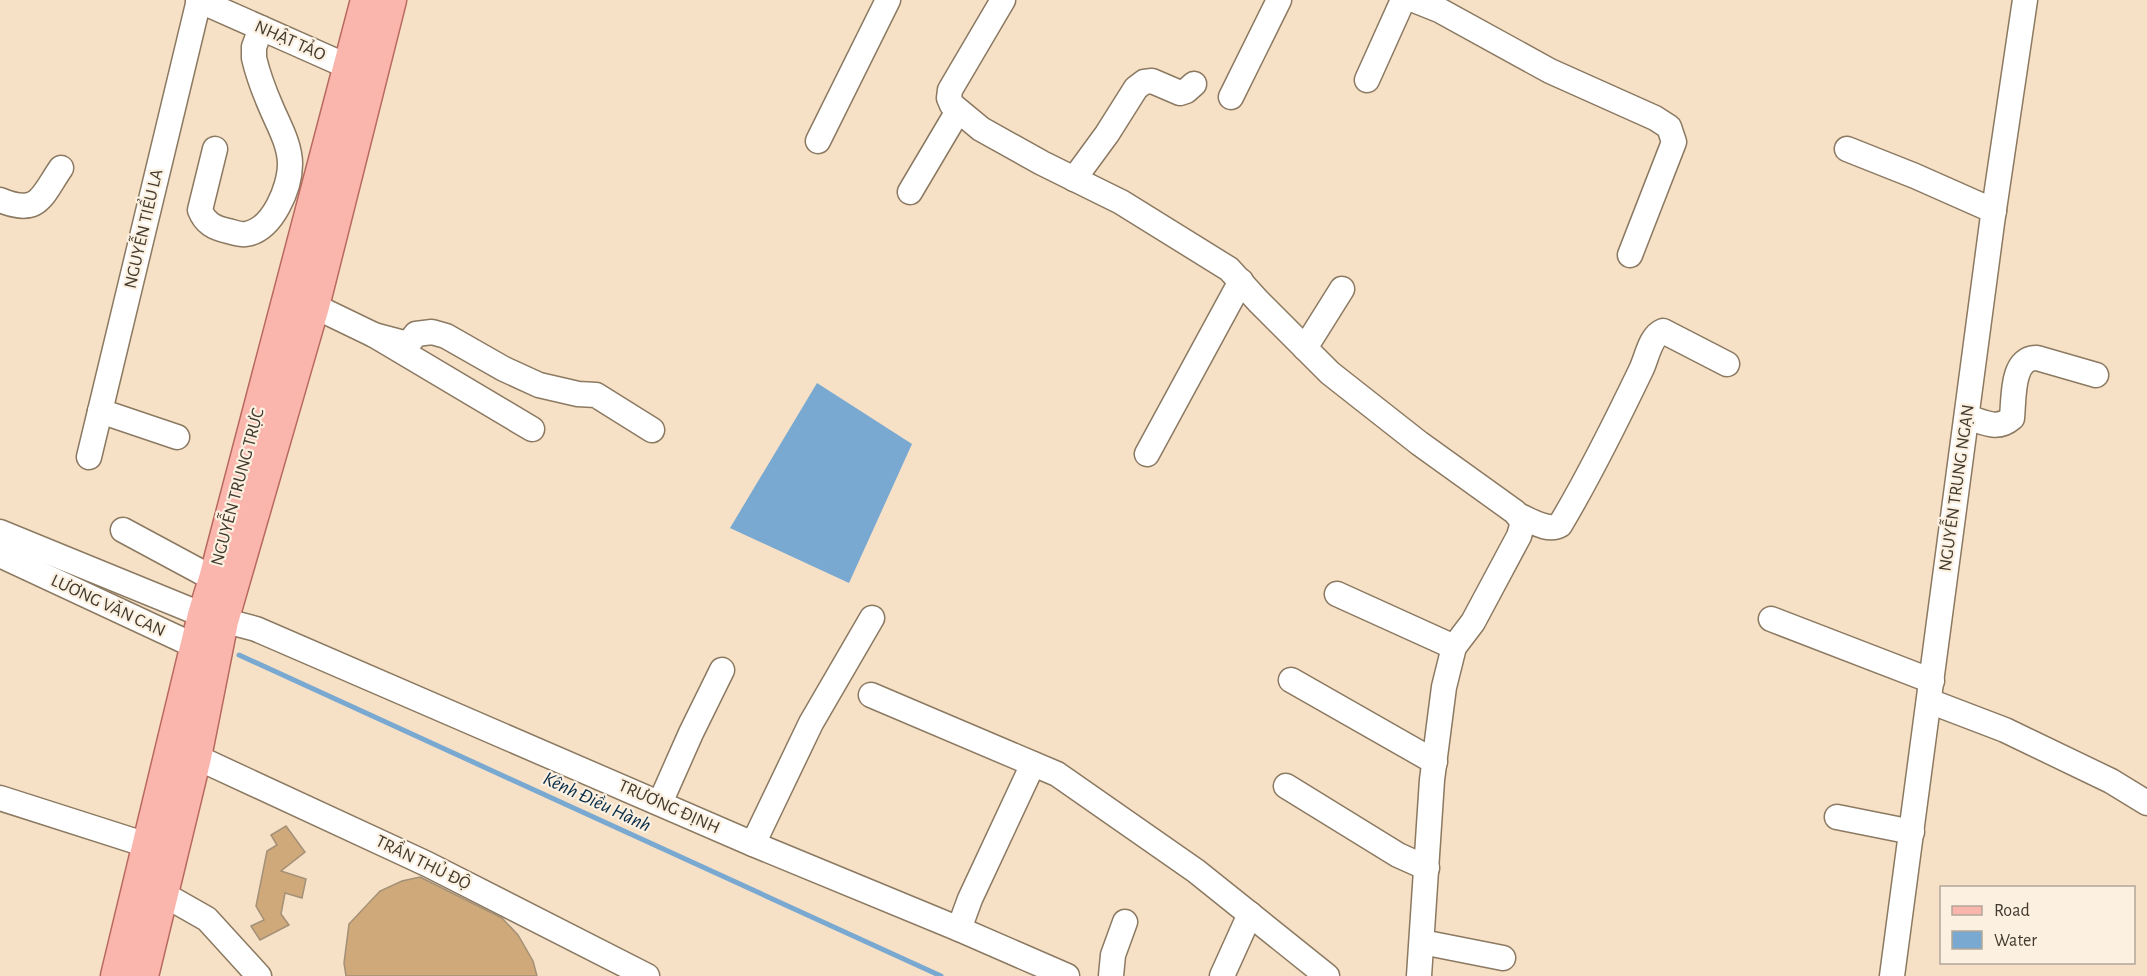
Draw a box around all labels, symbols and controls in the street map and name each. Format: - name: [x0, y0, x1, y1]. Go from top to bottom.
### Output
- street label: NHẬT TẢO: [252, 15, 329, 65]
- street label: NGUYỄN TIỂU LA: [116, 166, 167, 290]
- street label: NGUYỄN TRUNG NGẠN: [1930, 402, 1978, 573]
- street label: NGUYỄN TRUNG TRỰC: [203, 405, 268, 568]
- street label: LƯƠNG VĂN CAN: [48, 569, 169, 640]
- water label: Kênh Điều Hành: [540, 768, 654, 836]
- street label: TRƯƠNG ĐỊNH: [616, 776, 723, 837]
- street label: TRẦN THỦ ĐỘ: [373, 828, 476, 894]
- legend: [1940, 886, 2135, 964]
- text: Road: [1994, 902, 2030, 920]
- text: Water: [1994, 932, 2037, 950]

